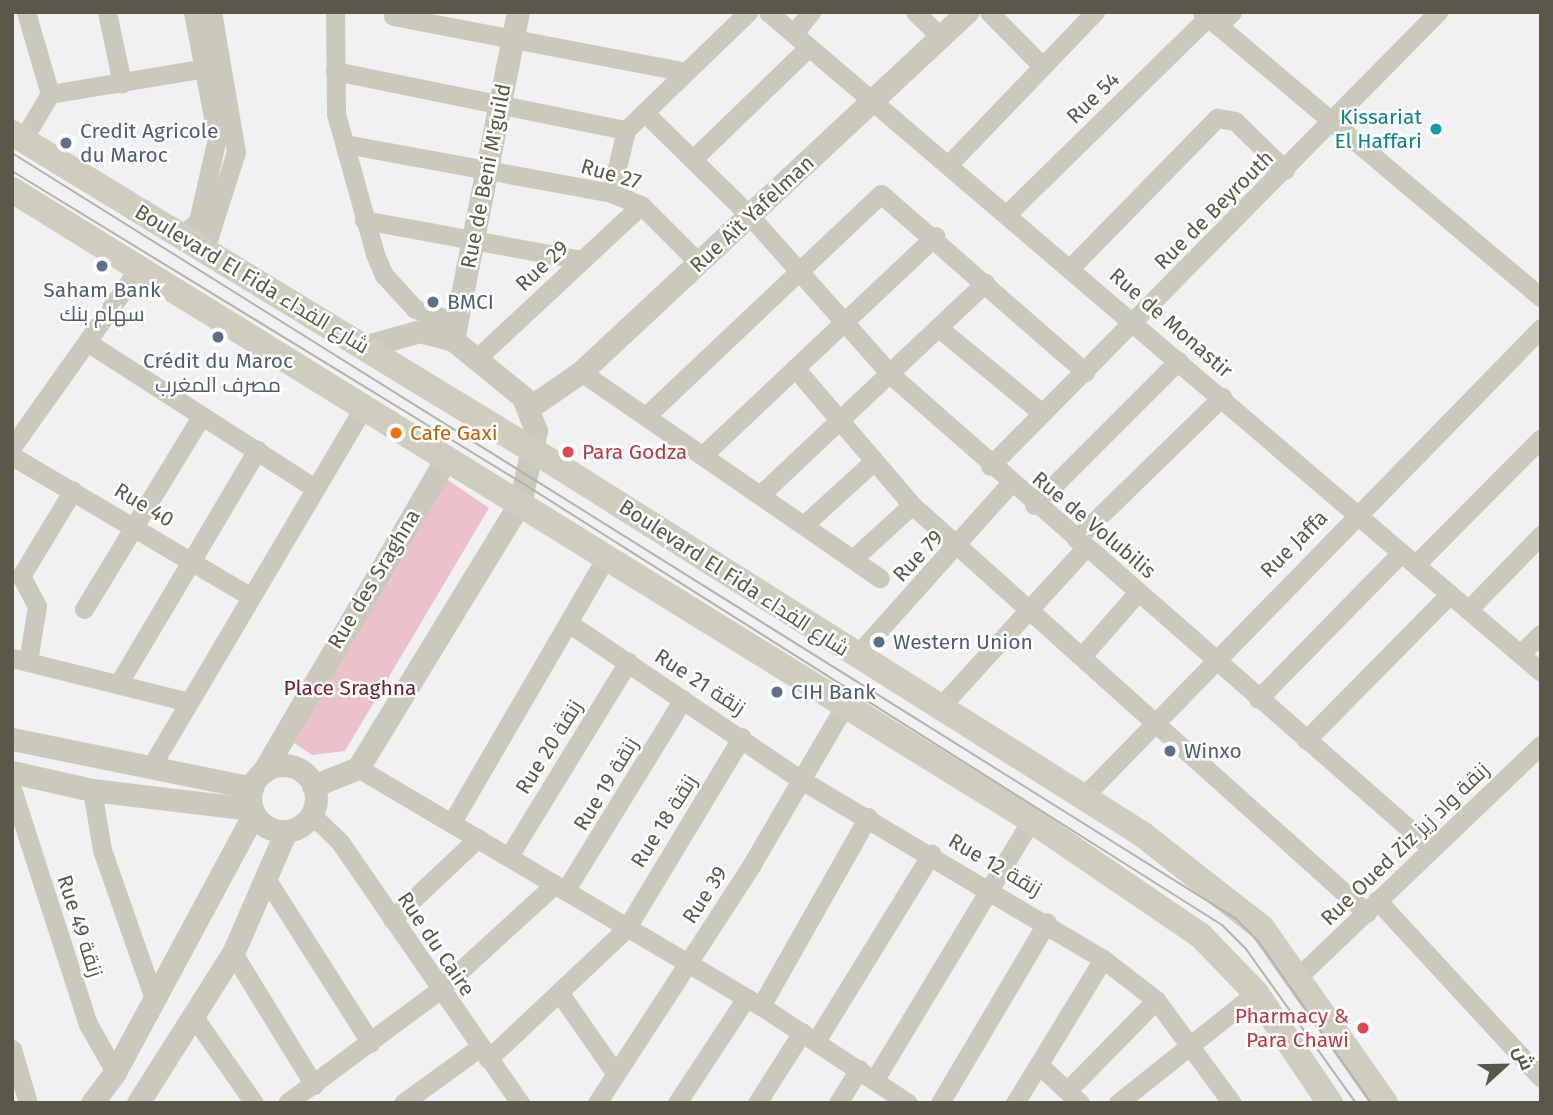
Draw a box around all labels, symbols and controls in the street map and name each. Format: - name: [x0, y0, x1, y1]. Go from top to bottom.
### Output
- street label: Rue 54: [1061, 67, 1125, 129]
- street label: Rue de Beni M'guild: [456, 81, 516, 271]
- place label: Kissariat El Haffari: [1334, 104, 1422, 154]
- place label: Credit Agricole du Maroc: [80, 118, 218, 168]
- marker: Kissariat El Haffari: [1428, 121, 1444, 137]
- marker: Credit Agricole du Maroc: [58, 135, 74, 151]
- street label: Rue de Beyrouth: [1149, 145, 1279, 275]
- street label: Rue Aït Yafelman: [685, 150, 819, 278]
- street label: Rue 27: [578, 153, 644, 195]
- street label: Boulevard El Fida شارع الفداء: [130, 199, 374, 359]
- street label: Rue 29: [510, 235, 574, 297]
- marker: Saham Bank سهام بنك: [94, 258, 110, 274]
- street label: Rue de Monastir: [1104, 263, 1238, 383]
- place label: Saham Bank سهام بنك: [43, 277, 161, 327]
- place label: BMCI: [447, 289, 494, 315]
- marker: BMCI: [425, 294, 441, 310]
- marker: Crédit du Maroc مصرف المغرب: [210, 329, 226, 345]
- place label: Crédit du Maroc مصرف المغرب: [143, 348, 293, 398]
- place label: Cafe Gaxi: [410, 420, 498, 446]
- marker: Cafe Gaxi: [388, 425, 404, 441]
- place label: Para Godza: [582, 439, 687, 465]
- marker: Para Godza: [560, 444, 576, 460]
- street label: Rue de Volubilis: [1027, 466, 1161, 584]
- street label: Rue 40: [110, 478, 178, 532]
- street label: Boulevard El Fida شارع الفداء: [614, 494, 854, 662]
- street label: Rue des Sraghna: [322, 505, 426, 653]
- street label: Rue Jaffa: [1255, 505, 1333, 583]
- street label: Rue 79: [888, 525, 948, 587]
- place label: Western Union: [893, 629, 1033, 655]
- marker: Western Union: [871, 634, 887, 650]
- street label: Rue 21 زنقة: [650, 643, 750, 721]
- park label: Place Sraghna: [283, 675, 417, 701]
- place label: CIH Bank: [791, 679, 876, 705]
- marker: CIH Bank: [769, 684, 785, 700]
- street label: Rue 20 زنقة: [510, 695, 588, 799]
- street label: Rue 19 زنقة: [568, 733, 644, 835]
- place label: Winxo: [1184, 738, 1242, 764]
- marker: Winxo: [1162, 743, 1178, 759]
- street label: Rue Oued Ziz زنقة واد زيز: [1316, 757, 1494, 931]
- street label: Rue 18 زنقة: [626, 770, 702, 872]
- street label: Rue 12 زنقة: [944, 828, 1046, 902]
- street label: Rue 39: [677, 862, 733, 928]
- street label: Rue 49 زنقة: [52, 872, 108, 980]
- street label: Rue du Caire: [392, 887, 480, 1001]
- place label: Pharmacy & Para Chawi: [1235, 1003, 1349, 1053]
- marker: Pharmacy & Para Chawi: [1355, 1020, 1371, 1036]
- north arrow: [1469, 1031, 1539, 1101]
- text: ش: [1509, 1042, 1539, 1074]

